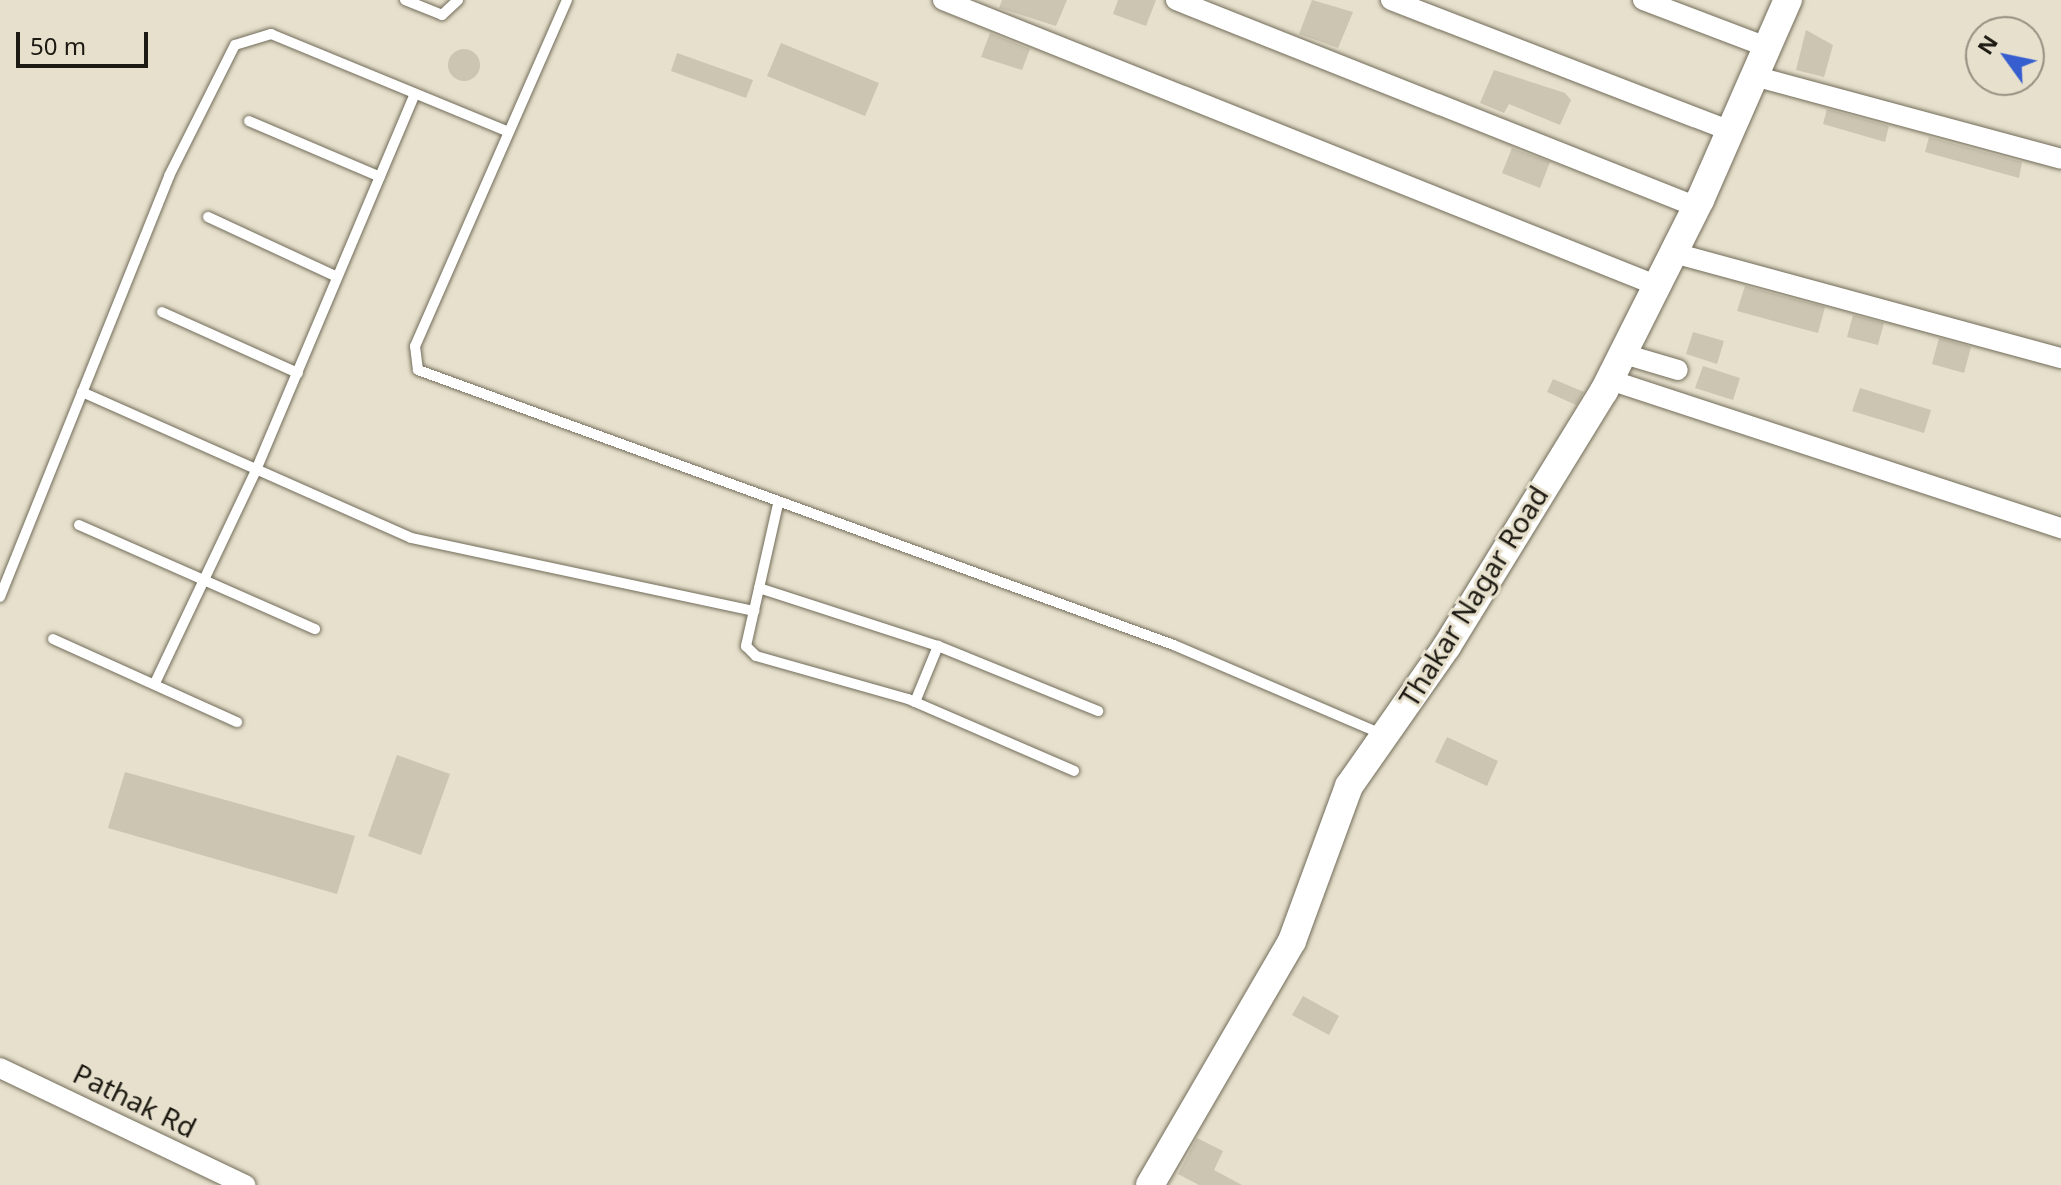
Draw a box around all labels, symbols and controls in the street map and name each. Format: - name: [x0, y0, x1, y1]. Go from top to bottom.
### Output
- scale bar: [20, 16, 152, 66]
- north arrow: [1965, 16, 2045, 96]
- text: N: [1969, 28, 2004, 60]
- text: 50 m: [30, 29, 86, 62]
- street label: Thakar Nagar Road: [1391, 479, 1555, 713]
- street label: Pathak Rd: [68, 1056, 202, 1144]

